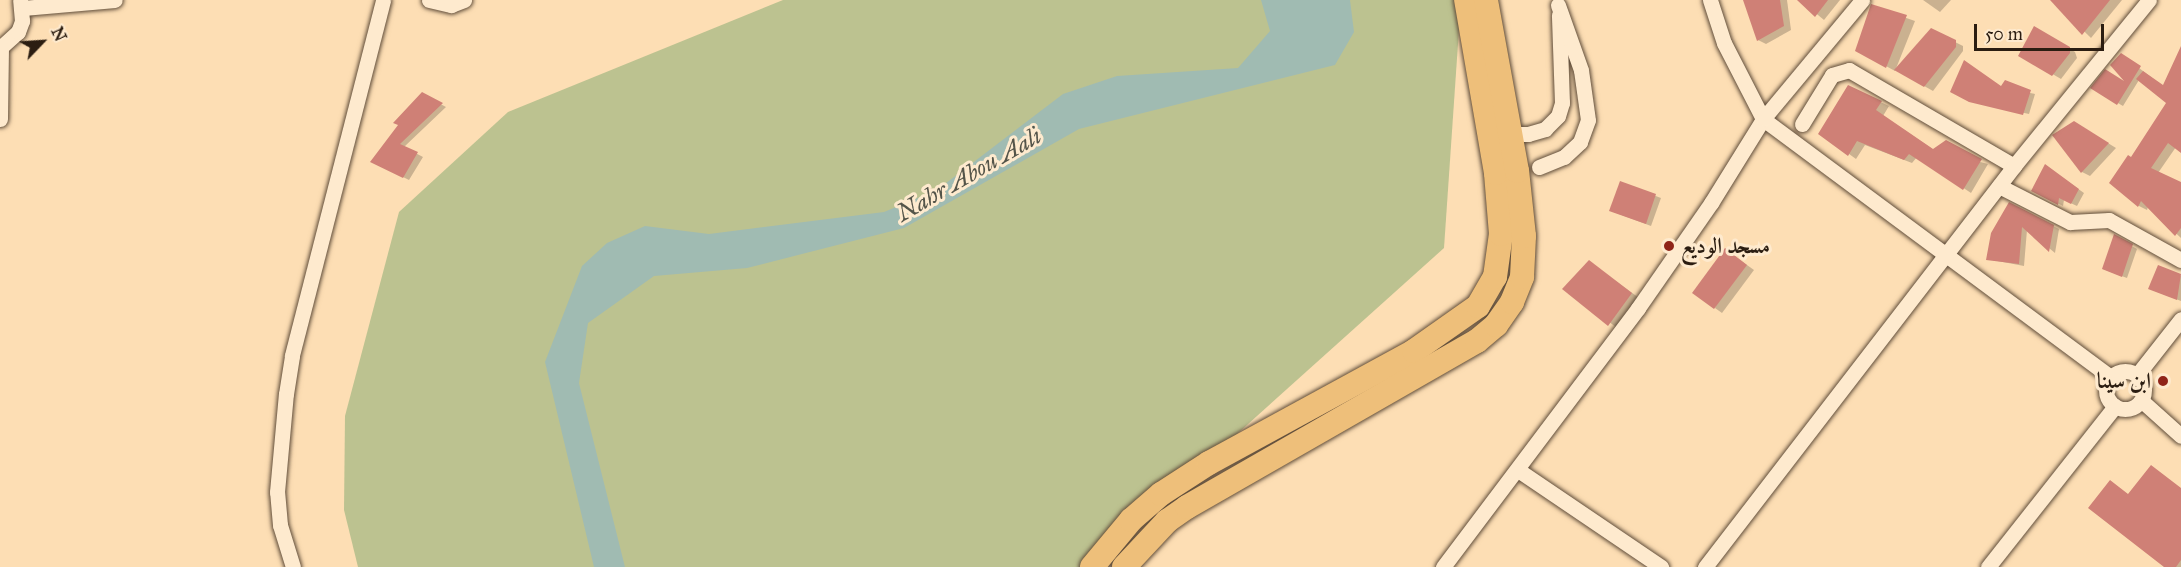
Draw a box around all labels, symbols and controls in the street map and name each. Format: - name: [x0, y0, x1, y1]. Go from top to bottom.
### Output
- north arrow: [12, 12, 72, 72]
- scale bar: [1977, 12, 2108, 50]
- text: 50 m: [1985, 23, 2023, 45]
- text: N: [47, 24, 70, 44]
- water label: Nahr Abou Aali: [891, 122, 1047, 228]
- place label: مسجد الوديع: [1681, 233, 1770, 259]
- marker: مسجد الوديع: [1662, 239, 1676, 253]
- place label: ابن سينا: [2097, 368, 2151, 394]
- marker: ابن سينا: [2156, 374, 2170, 388]

